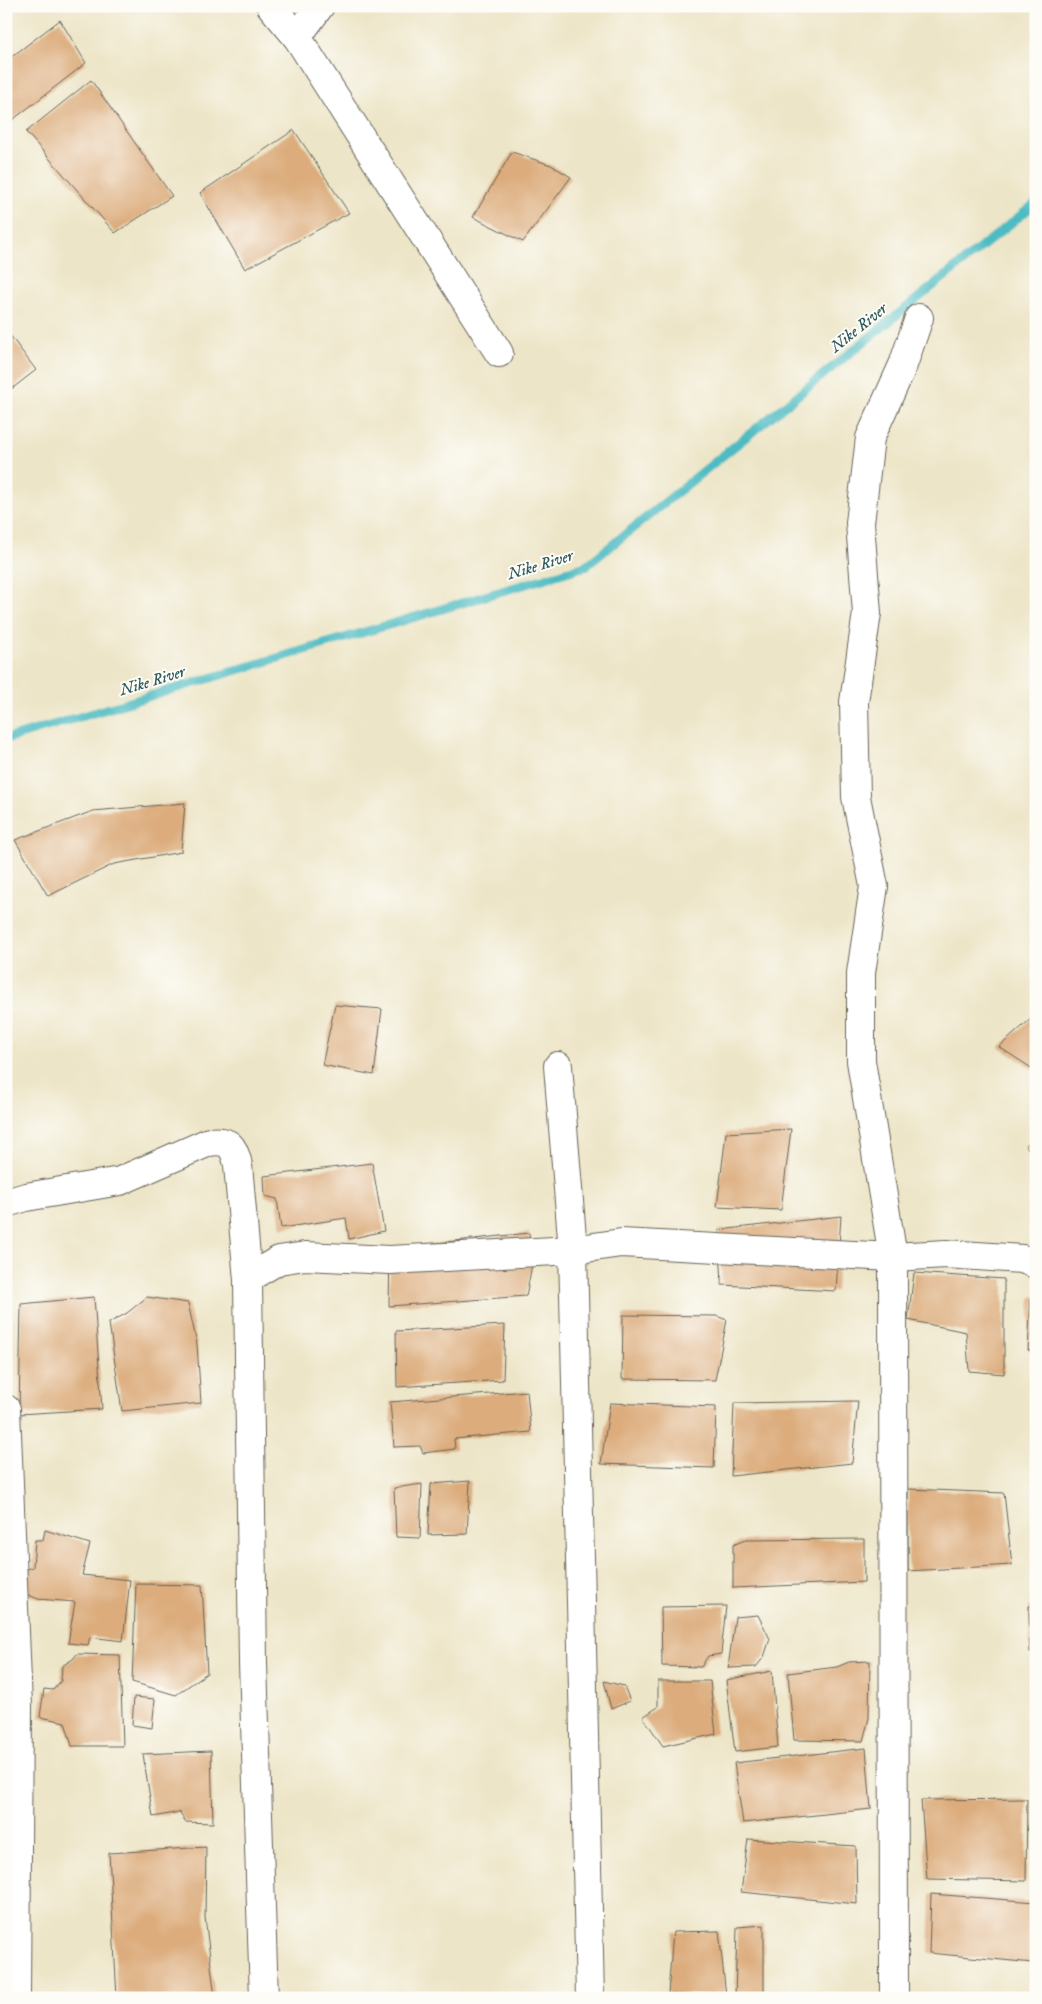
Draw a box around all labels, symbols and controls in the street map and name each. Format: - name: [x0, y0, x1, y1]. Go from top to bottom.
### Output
- water label: Nike River: [825, 298, 892, 357]
- water label: Nike River: [504, 545, 577, 585]
- water label: Nike River: [116, 661, 189, 701]

